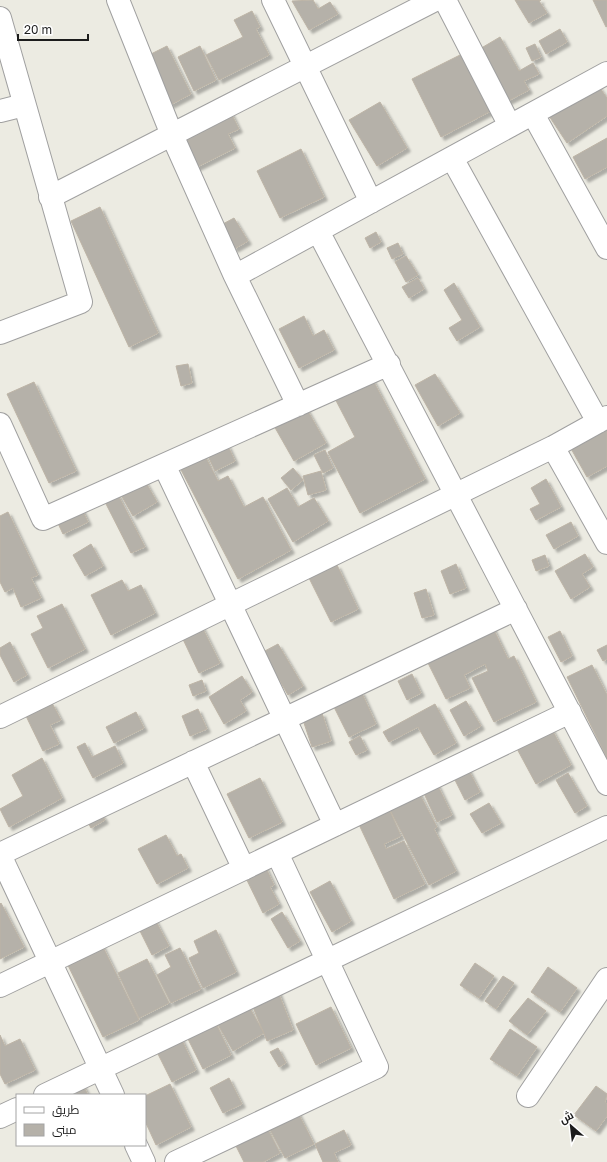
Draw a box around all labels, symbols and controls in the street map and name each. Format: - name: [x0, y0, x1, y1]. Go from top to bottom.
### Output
- scale bar: [18, 16, 88, 42]
- text: 20 m: [24, 22, 52, 37]
- legend: [16, 1094, 146, 1146]
- text: طريق: [52, 1102, 80, 1117]
- north arrow: [551, 1106, 591, 1146]
- text: ش: [557, 1108, 576, 1127]
- text: مبنى: [52, 1122, 77, 1137]

